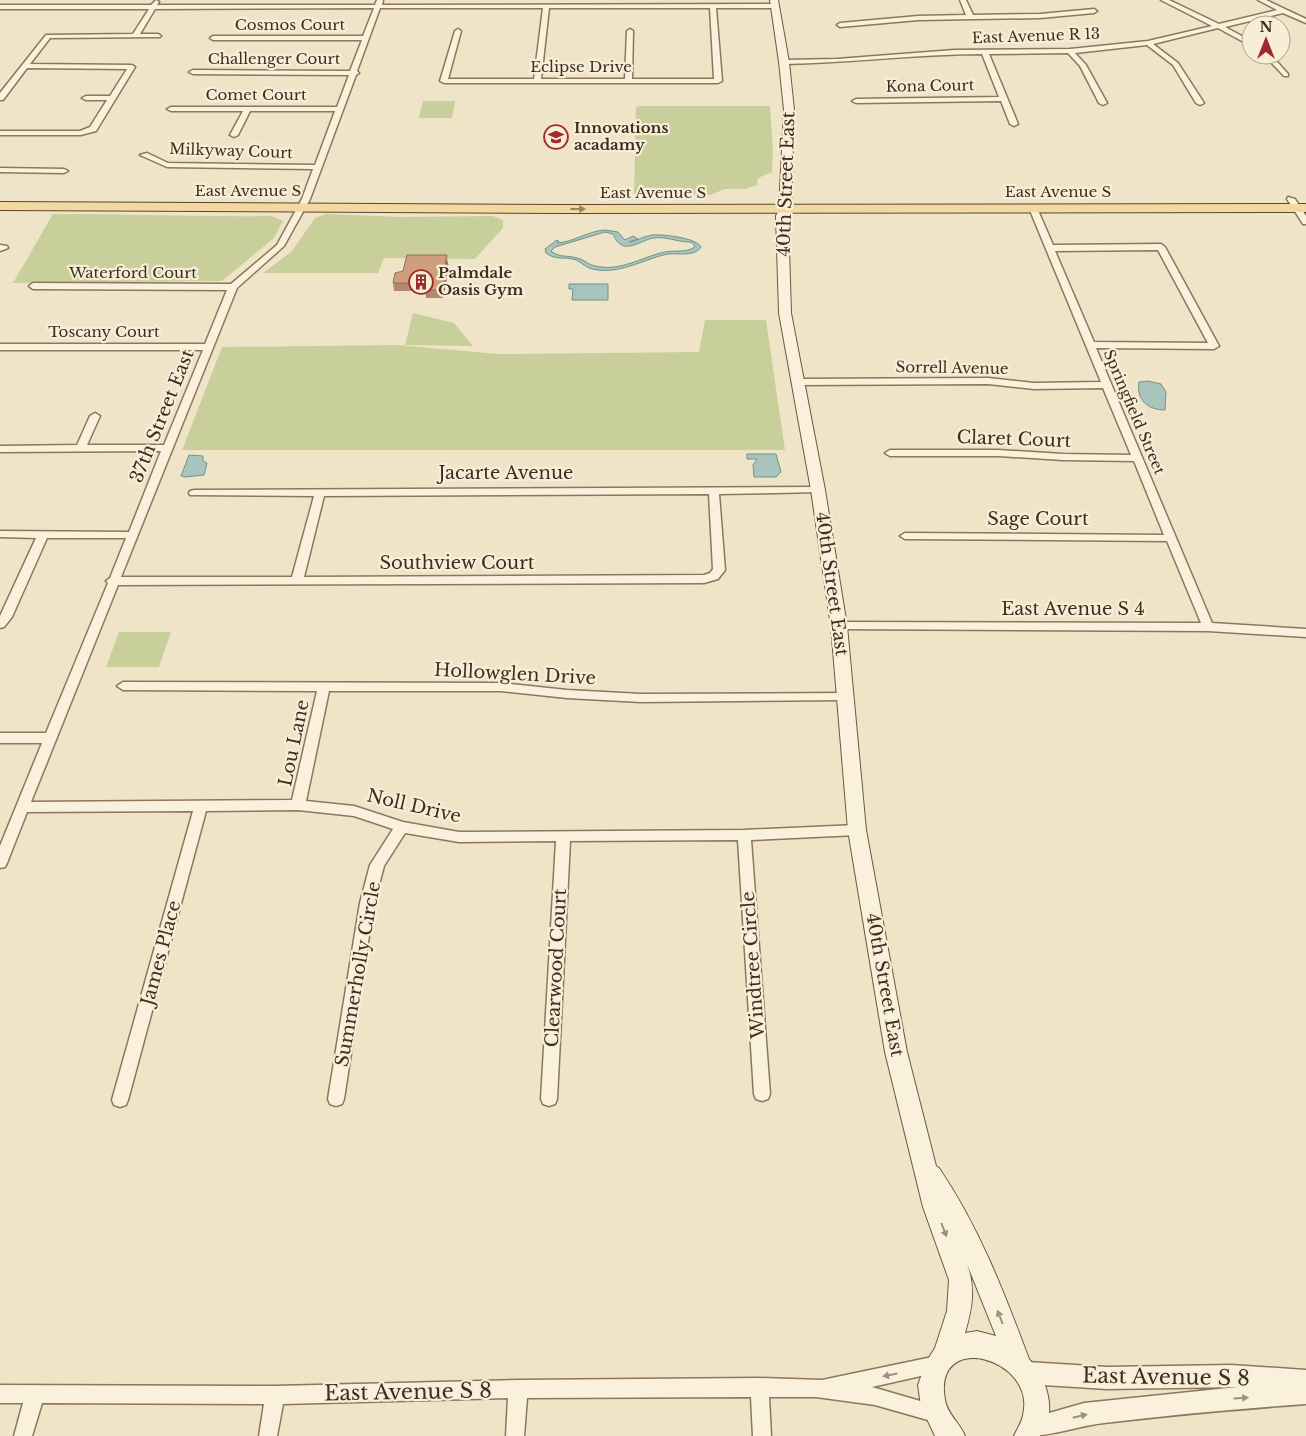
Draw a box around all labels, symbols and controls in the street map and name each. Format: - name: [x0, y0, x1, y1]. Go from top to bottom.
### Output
- street label: Cosmos Court: [235, 15, 346, 34]
- north arrow: [1241, 15, 1291, 65]
- text: N: [1259, 18, 1273, 36]
- street label: East Avenue R 13: [972, 24, 1100, 47]
- street label: Challenger Court: [208, 49, 341, 68]
- street label: Eclipse Drive: [530, 57, 632, 76]
- street label: Kona Court: [886, 75, 975, 96]
- street label: Comet Court: [205, 85, 307, 104]
- street label: 40th Street East: [772, 111, 800, 257]
- place label: Innovations acadamy: [574, 118, 669, 154]
- school or university icon: Innovations acadamy: [543, 124, 569, 150]
- street label: Milkyway Court: [169, 139, 294, 162]
- street label: East Avenue S: [195, 181, 301, 200]
- street label: East Avenue S: [1005, 182, 1111, 201]
- street label: East Avenue S: [600, 183, 706, 202]
- one-way arrow: [571, 205, 587, 213]
- street label: Waterford Court: [68, 263, 197, 282]
- place label: Palmdale Oasis Gym: [438, 263, 524, 299]
- building icon: Palmdale Oasis Gym: [408, 269, 434, 295]
- street label: Toscany Court: [48, 322, 160, 341]
- street label: 37th Street East: [125, 346, 199, 486]
- street label: Springfield Street: [1100, 346, 1170, 478]
- street label: Sorrell Avenue: [895, 357, 1009, 378]
- street label: Claret Court: [956, 426, 1072, 452]
- street label: Jacarte Avenue: [437, 462, 573, 484]
- street label: Sage Court: [987, 508, 1089, 530]
- street label: 40th Street East: [811, 511, 853, 658]
- street label: Southview Court: [379, 552, 535, 574]
- street label: East Avenue S 4: [1001, 598, 1145, 620]
- street label: Hollowglen Drive: [433, 659, 597, 689]
- street label: Lou Lane: [274, 698, 314, 788]
- street label: Noll Drive: [365, 785, 463, 827]
- street label: Summerholly Circle: [331, 880, 385, 1068]
- street label: Clearwood Court: [541, 888, 571, 1048]
- street label: Windtree Circle: [737, 891, 769, 1040]
- street label: James Place: [136, 898, 186, 1010]
- street label: 40th Street East: [862, 912, 908, 1059]
- one-way arrow: [940, 1222, 948, 1237]
- one-way arrow: [996, 1309, 1004, 1324]
- street label: East Avenue S 8: [1082, 1363, 1250, 1391]
- one-way arrow: [881, 1372, 897, 1380]
- street label: East Avenue S 8: [324, 1378, 492, 1406]
- one-way arrow: [1234, 1393, 1250, 1401]
- one-way arrow: [1072, 1412, 1087, 1420]

